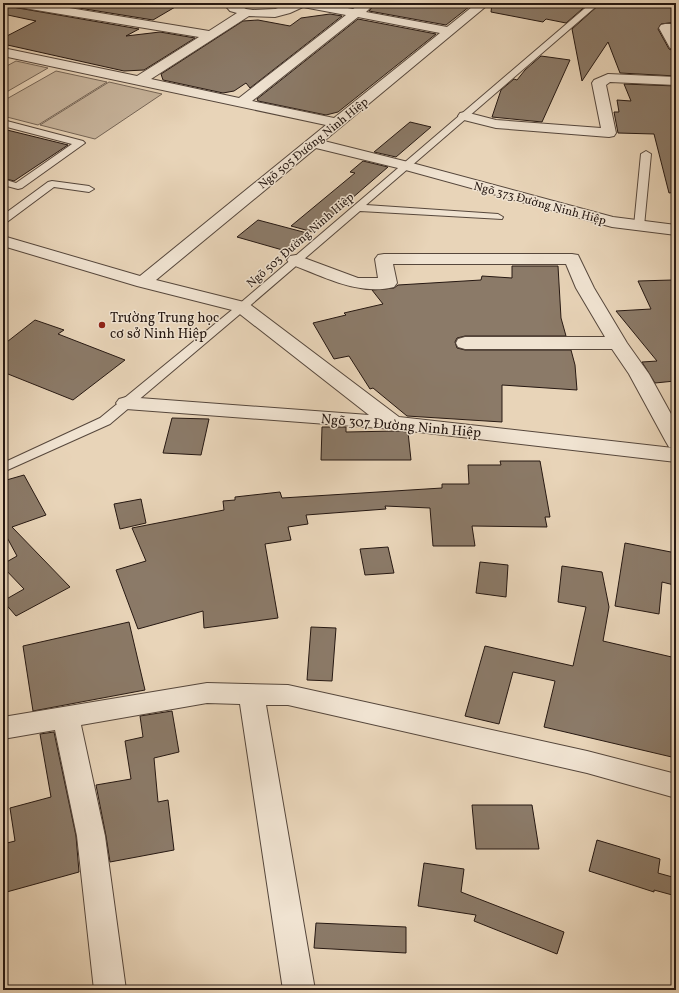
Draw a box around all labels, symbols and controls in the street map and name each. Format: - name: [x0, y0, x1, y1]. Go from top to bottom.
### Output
- street label: Ngõ 505 Đường Ninh Hiệp: [255, 94, 372, 193]
- street label: Ngõ 373 Đường Ninh Hiệp: [472, 179, 608, 229]
- street label: Ngõ 503 Đường Ninh Hiệp: [244, 190, 358, 292]
- place label: Trường Trung học cơ sở Ninh Hiệp: [110, 309, 219, 344]
- marker: Trường Trung học cơ sở Ninh Hiệp: [97, 320, 107, 330]
- street label: Ngõ 307 Đường Ninh Hiệp: [320, 410, 482, 443]

